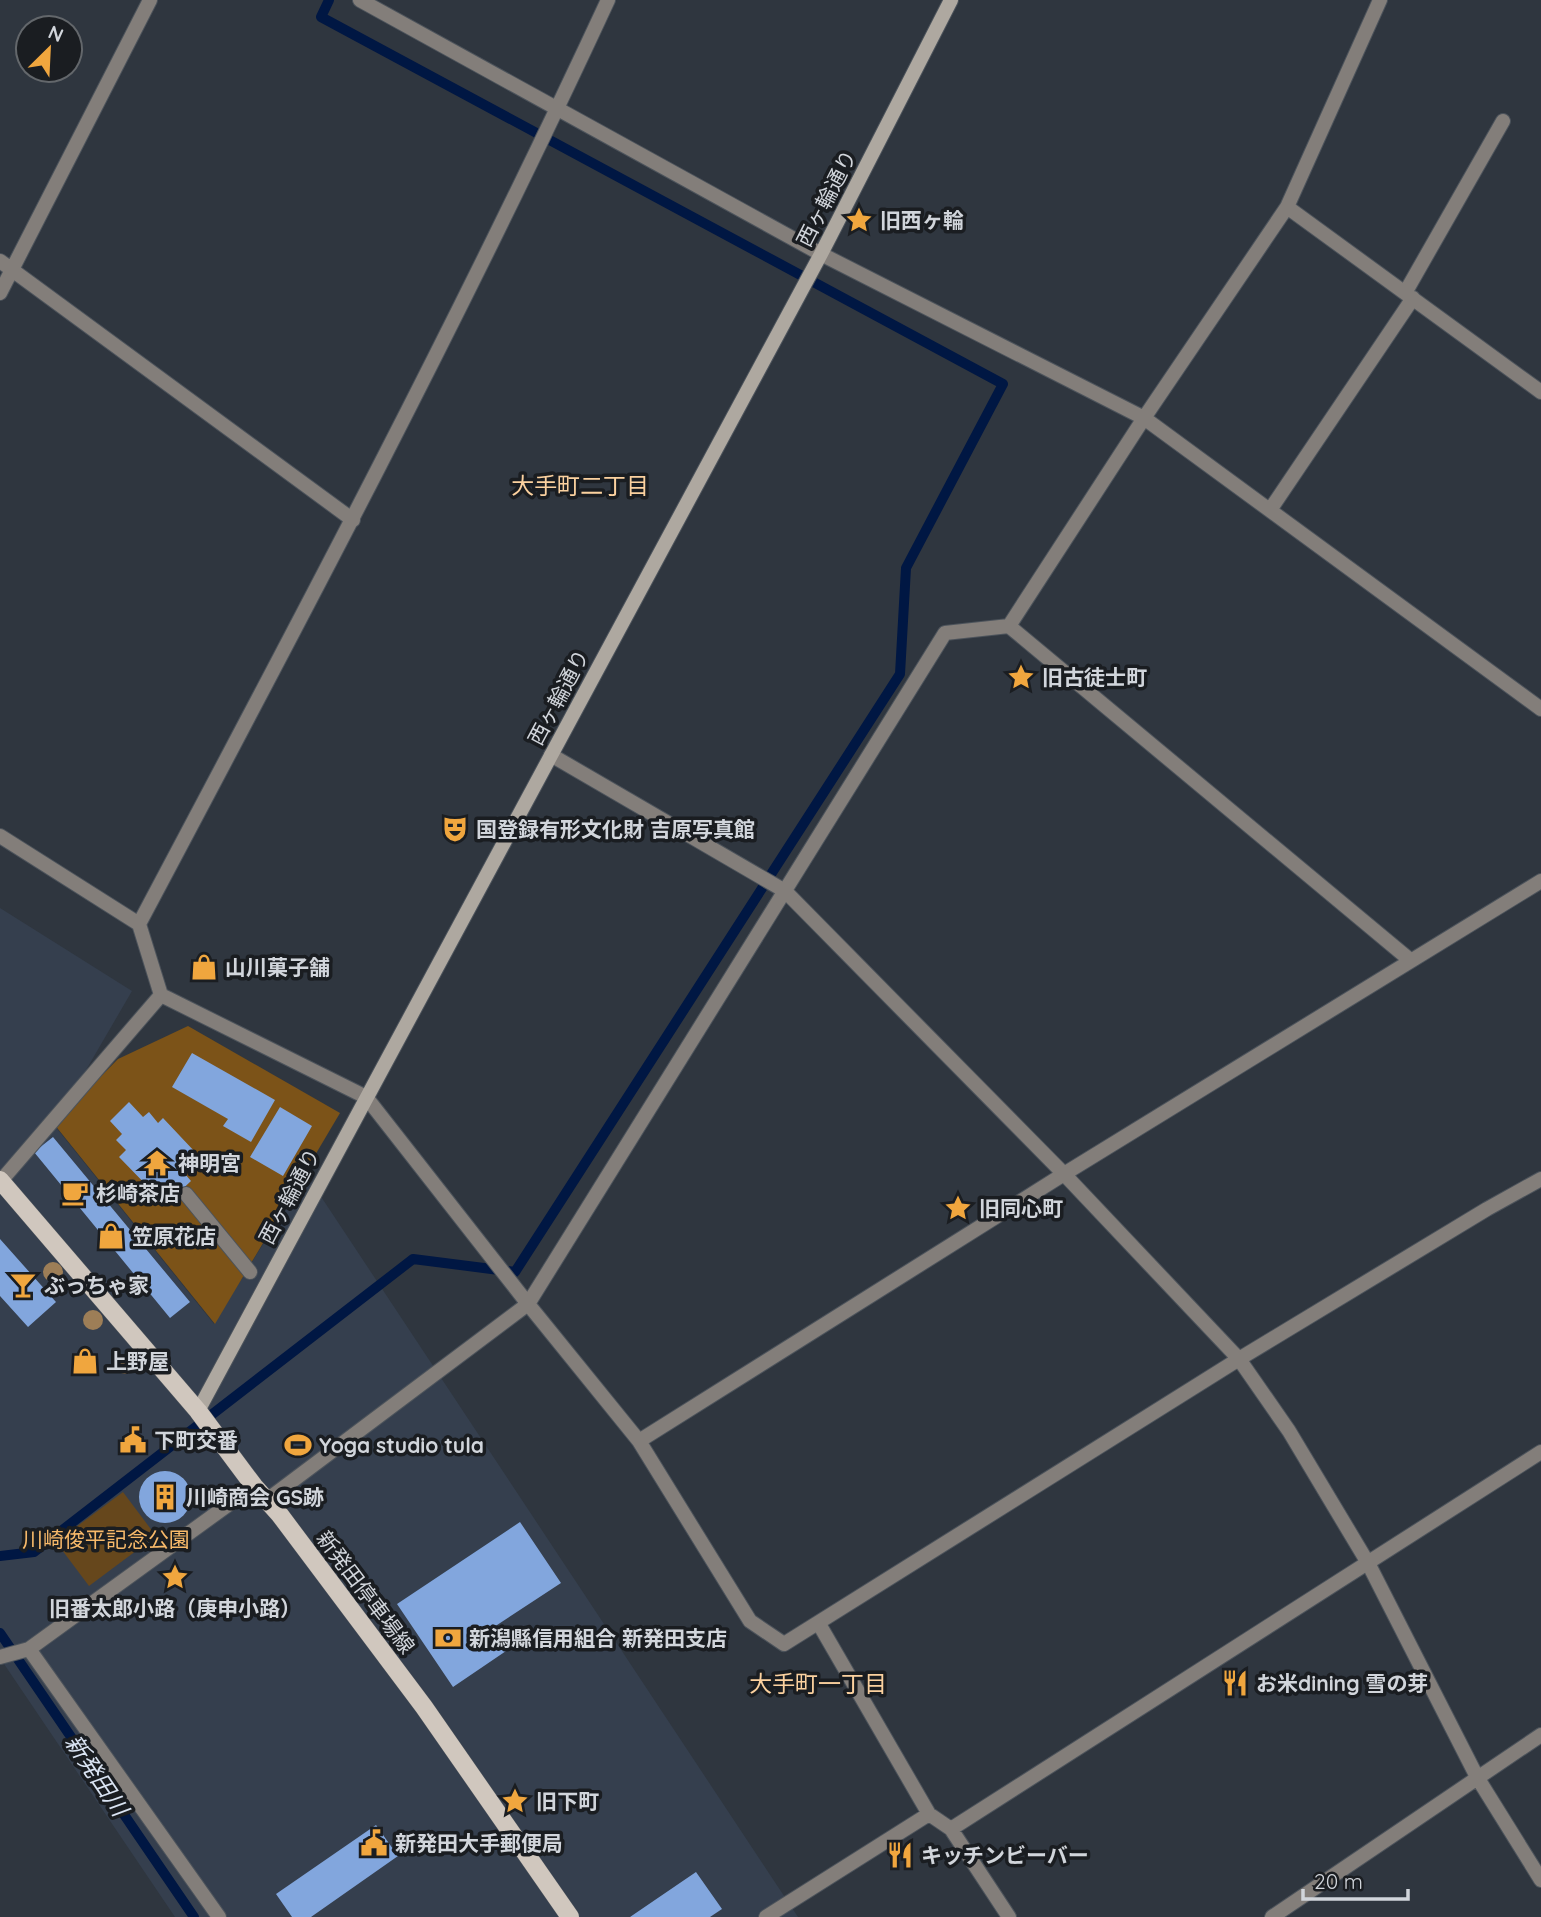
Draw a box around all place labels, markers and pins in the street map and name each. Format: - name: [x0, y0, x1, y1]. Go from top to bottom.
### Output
- place icon: 旧西ヶ輪: [844, 205, 874, 235]
- place label: 旧西ヶ輪: [880, 207, 964, 233]
- place icon: 旧古徒士町: [1006, 662, 1036, 692]
- place label: 旧古徒士町: [1042, 664, 1147, 690]
- theatre icon: 国登録有形文化財 吉原写真館: [440, 814, 470, 844]
- place label: 国登録有形文化財 吉原写真館: [476, 816, 755, 842]
- shop icon: 山川菓子舗: [189, 952, 219, 982]
- place label: 山川菓子舗: [225, 954, 330, 980]
- temple icon: 神明宮: [142, 1148, 172, 1178]
- place label: 神明宮: [178, 1150, 241, 1176]
- cafe icon: 杉崎茶店: [60, 1178, 90, 1208]
- place label: 杉崎茶店: [96, 1180, 180, 1206]
- place icon: 旧同心町: [943, 1193, 973, 1223]
- place label: 旧同心町: [979, 1195, 1063, 1221]
- shop icon: 笠原花店: [96, 1221, 126, 1251]
- place label: 笠原花店: [132, 1223, 216, 1249]
- bar icon: ぶっちゃ家: [8, 1270, 38, 1300]
- place label: ぶっちゃ家: [44, 1272, 149, 1298]
- shop icon: 上野屋: [70, 1346, 100, 1376]
- place label: 上野屋: [106, 1348, 169, 1374]
- public building icon: 下町交番: [118, 1425, 148, 1455]
- place label: 下町交番: [154, 1427, 238, 1453]
- sports icon: Yoga studio tula: [283, 1430, 313, 1460]
- place label: Yoga studio tula: [319, 1432, 484, 1458]
- building icon: 川崎商会 GS跡: [150, 1482, 180, 1512]
- place label: 川崎商会 GS跡: [186, 1484, 324, 1510]
- place icon: 旧番太郎小路（庚申小路）: [160, 1562, 190, 1592]
- place label: 旧番太郎小路（庚申小路）: [49, 1595, 301, 1621]
- bank icon: 新潟縣信用組合 新発田支店: [433, 1623, 463, 1653]
- place label: 新潟縣信用組合 新発田支店: [469, 1625, 727, 1651]
- restaurant icon: お米dining 雪の芽: [1220, 1668, 1250, 1698]
- place label: お米dining 雪の芽: [1256, 1670, 1428, 1696]
- place icon: 旧下町: [500, 1786, 530, 1816]
- place label: 旧下町: [536, 1788, 599, 1814]
- public building icon: 新発田大手郵便局: [359, 1828, 389, 1858]
- place label: 新発田大手郵便局: [395, 1830, 563, 1856]
- restaurant icon: キッチンビーバー: [885, 1840, 915, 1870]
- place label: キッチンビーバー: [921, 1842, 1089, 1868]

